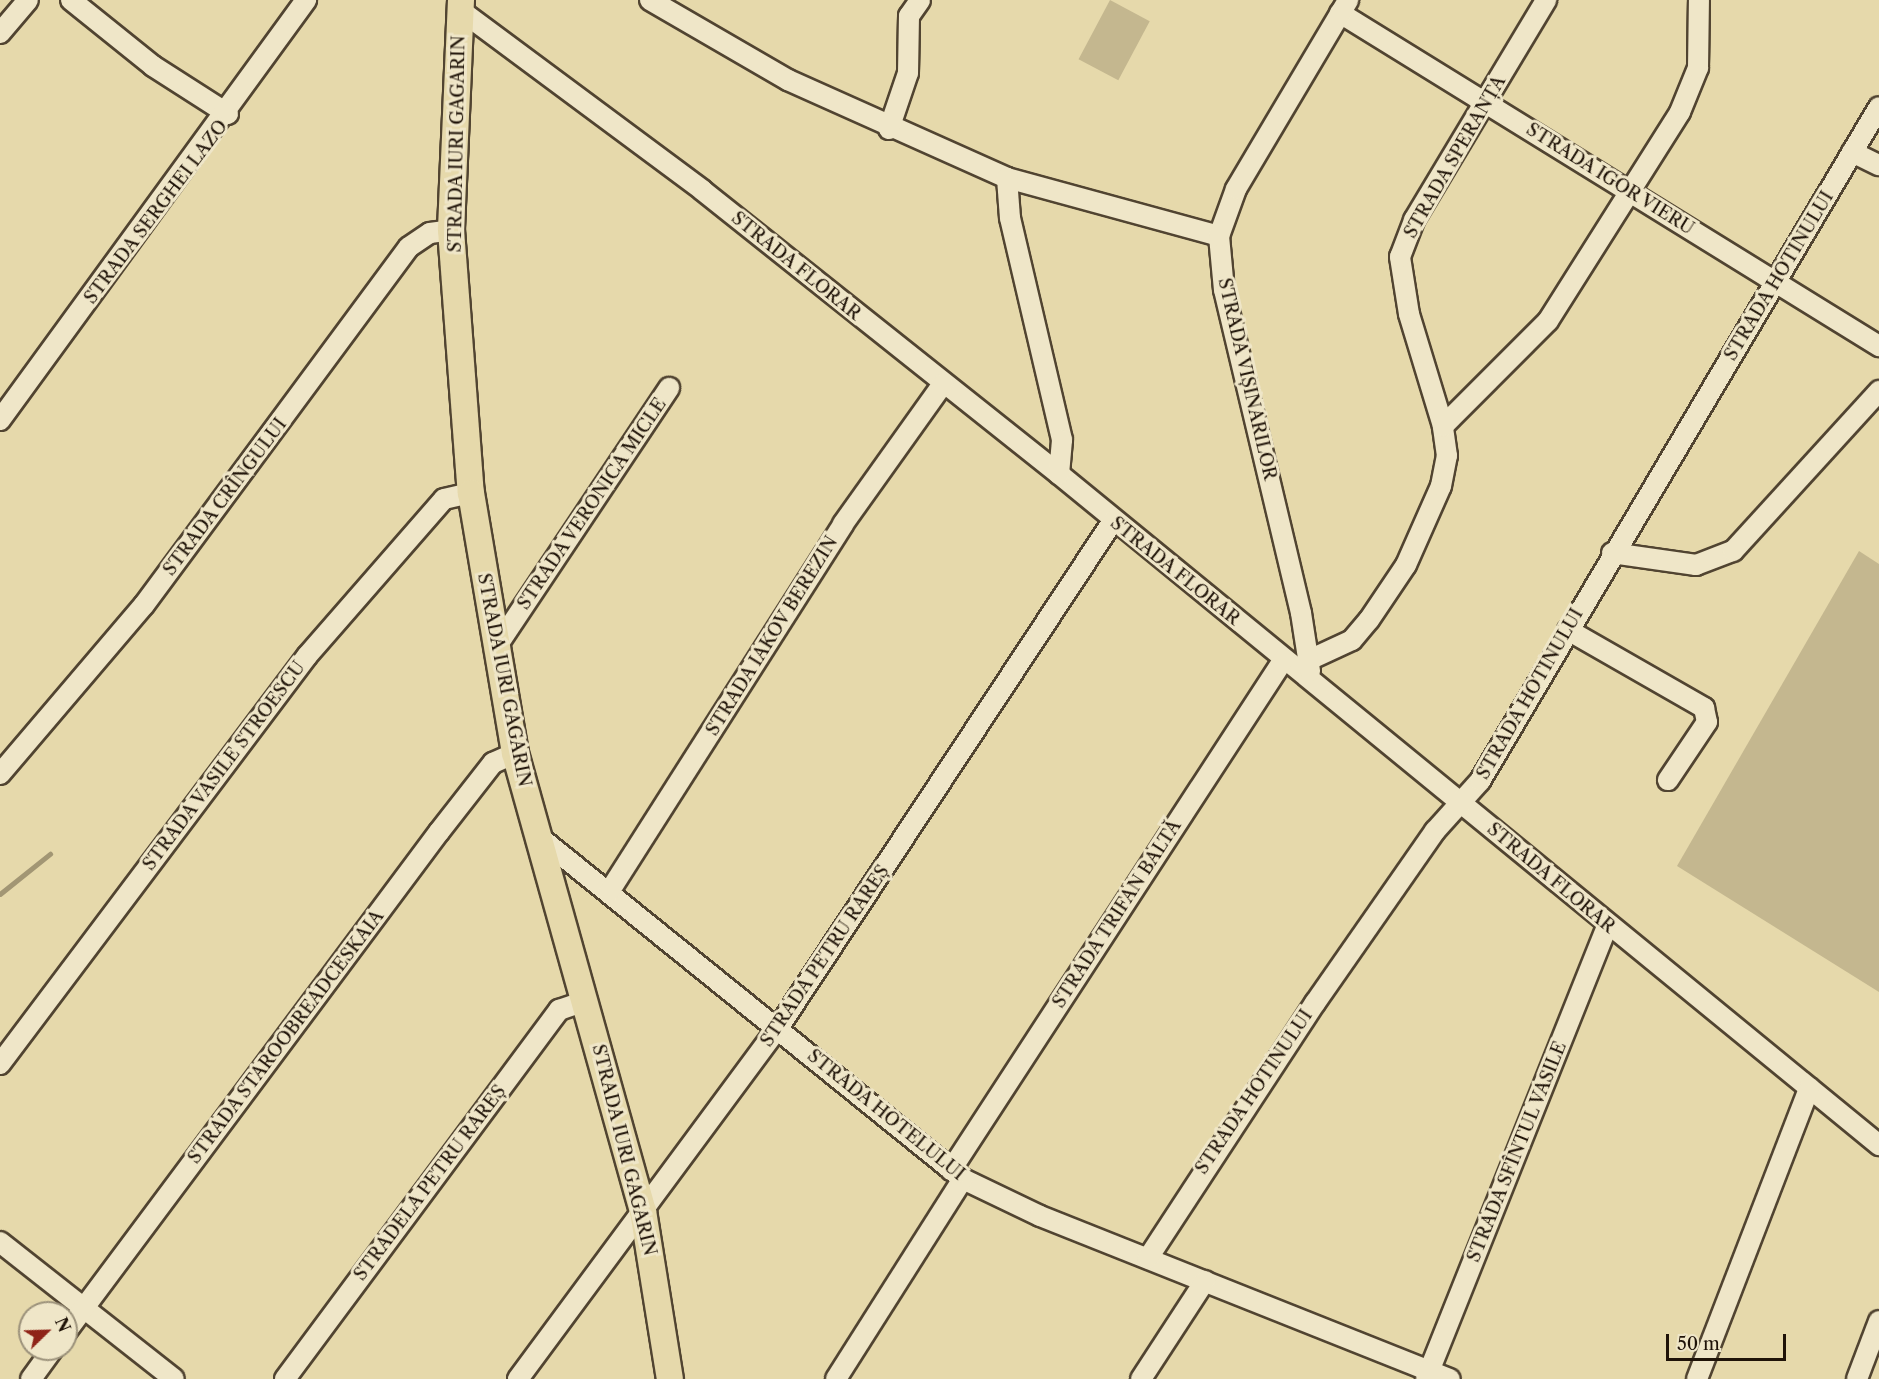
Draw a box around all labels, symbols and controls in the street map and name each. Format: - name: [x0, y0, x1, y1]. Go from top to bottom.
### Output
- street label: STRADA IURI GAGARIN: [444, 35, 470, 253]
- street label: STRADA SPERANȚA: [1399, 72, 1511, 242]
- street label: STRADA SERGHEI LAZO: [80, 116, 232, 308]
- street label: STRADA IGOR VIERU: [1521, 118, 1699, 240]
- street label: STRADA HOTINULUI: [1720, 187, 1838, 365]
- street label: STRADA FLORAR: [727, 207, 865, 325]
- street label: STRADA VIȘINARILOR: [1213, 275, 1281, 483]
- street label: STRADA VERONICA MICLE: [512, 393, 672, 615]
- street label: STRADA CRÎNGULUI: [159, 414, 291, 580]
- street label: STRADA FLORAR: [1106, 512, 1244, 630]
- street label: STRADA IAKOV BEREZIN: [701, 532, 843, 740]
- street label: STRADA IURI GAGARIN: [473, 571, 535, 789]
- street label: STRADA HOTINULUI: [1472, 604, 1588, 784]
- street label: STRADA VASILE STROESCU: [138, 657, 310, 875]
- street label: STRADA TRIFAN BALTĂ: [1048, 815, 1186, 1013]
- street label: STRADA FLORAR: [1482, 818, 1620, 938]
- street label: STRADA PETRU RAREȘ: [756, 861, 894, 1051]
- street label: STRADA STAROOBREADCESKAIA: [183, 906, 389, 1168]
- street label: STRADA HOTINULUI: [1191, 1005, 1317, 1179]
- street label: STRADA SFÎNTUL VASILE: [1462, 1038, 1572, 1266]
- street label: STRADA IURI GAGARIN: [587, 1042, 661, 1258]
- street label: STRADA HOTELULUI: [803, 1045, 969, 1185]
- street label: STRADELA PETRU RAREȘ: [349, 1081, 511, 1285]
- north arrow: [18, 1301, 78, 1361]
- text: N: [51, 1314, 75, 1335]
- scale bar: [1669, 1322, 1789, 1360]
- text: 50 m: [1677, 1333, 1720, 1355]

